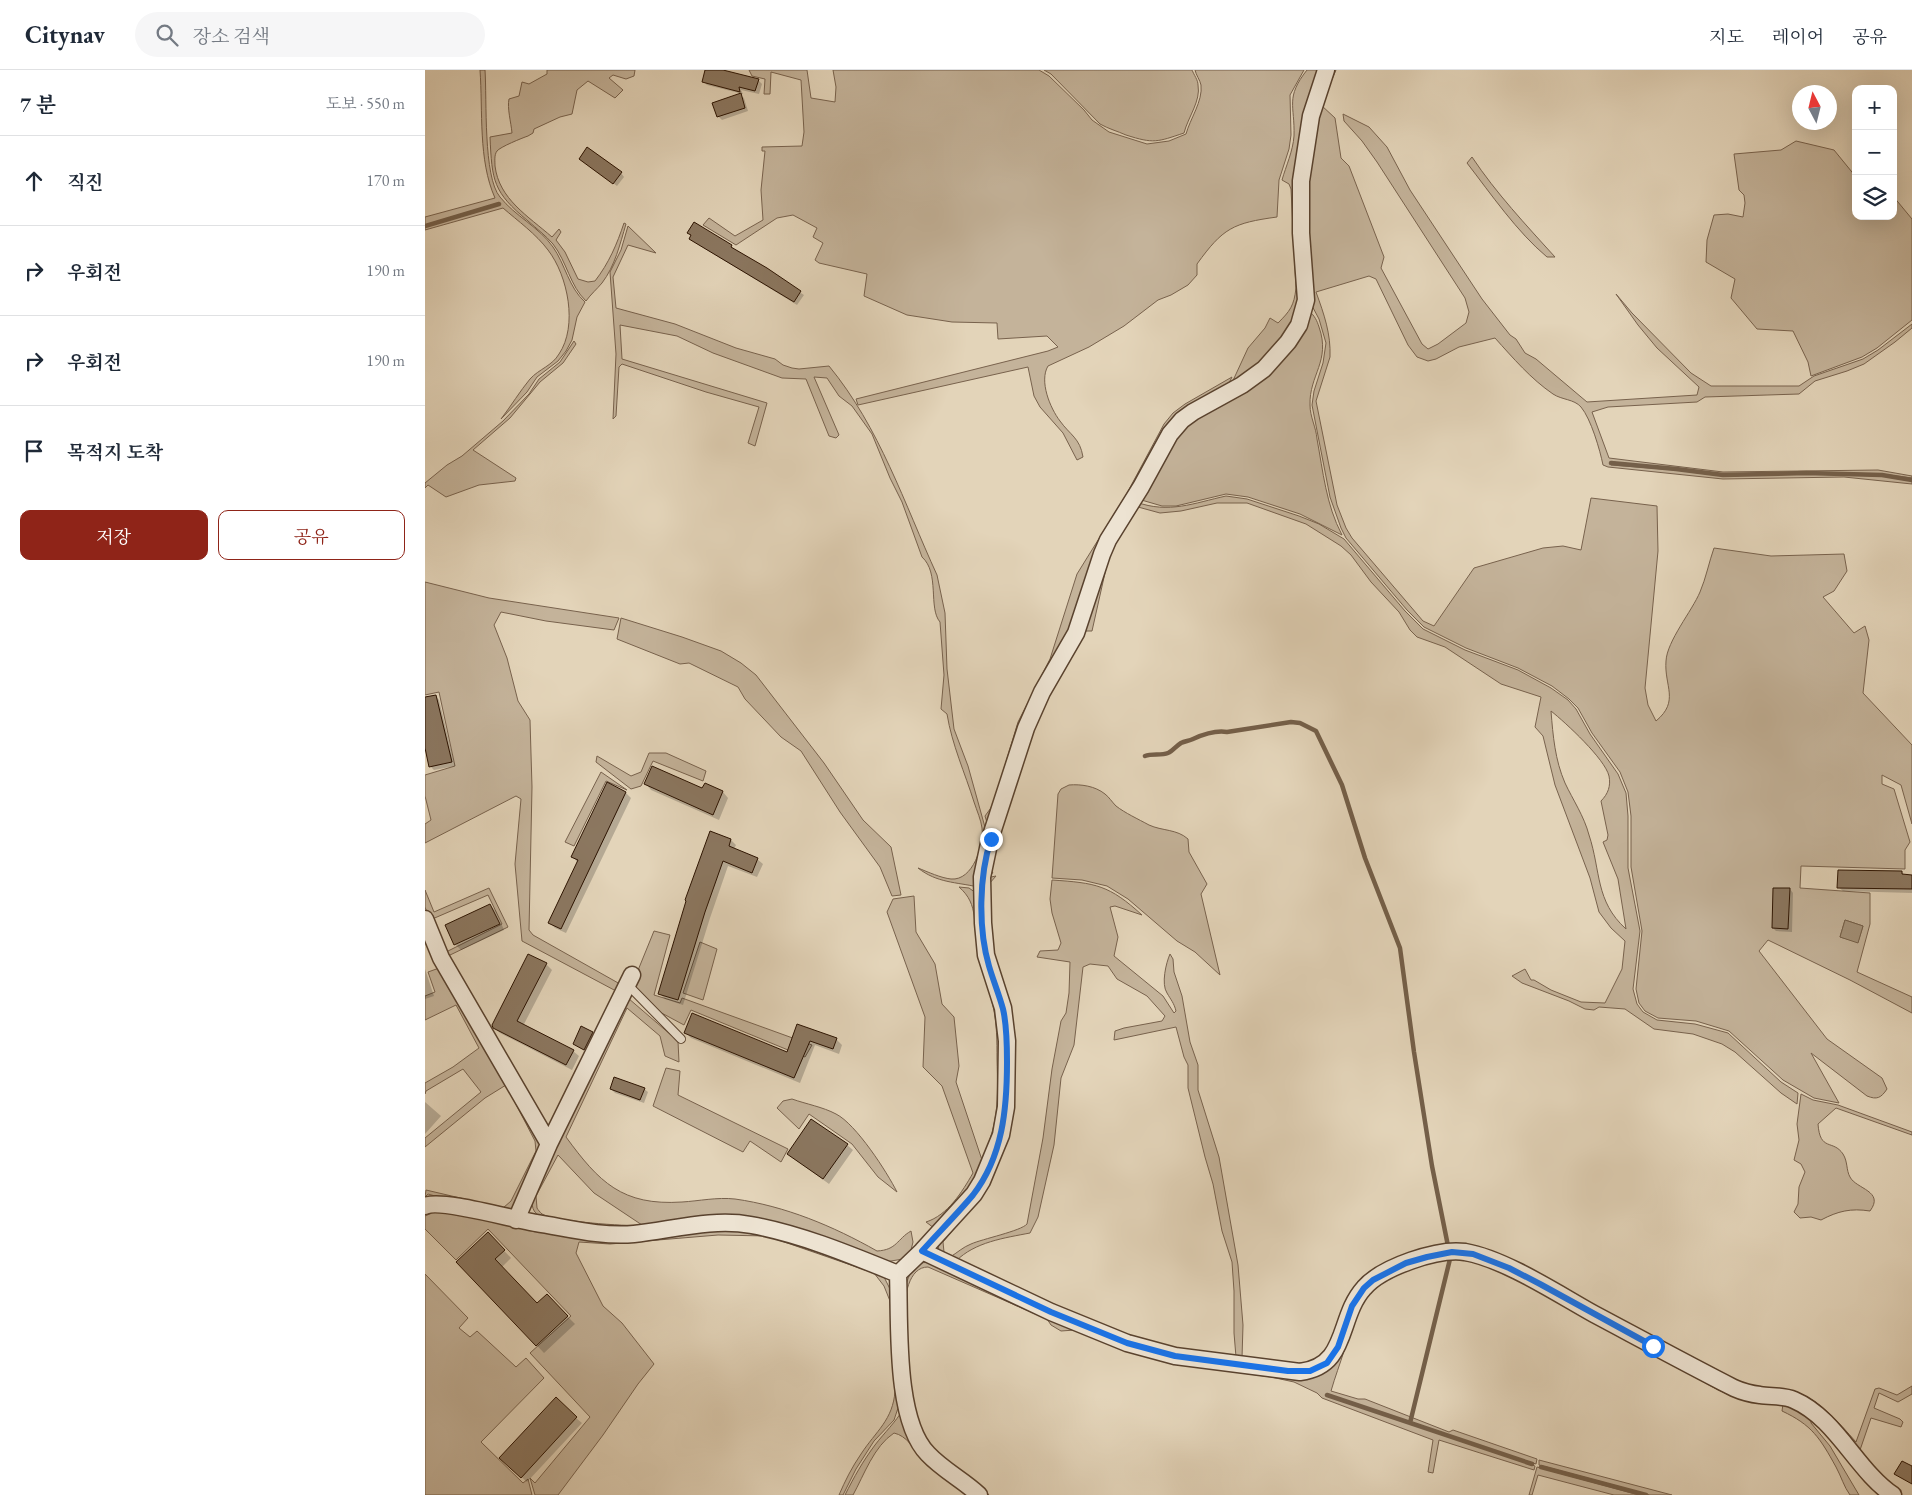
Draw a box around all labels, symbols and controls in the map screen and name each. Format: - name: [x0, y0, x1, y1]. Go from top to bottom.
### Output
- search box: [135, 12, 485, 57]
- text: Citynav: [25, 19, 105, 50]
- icon: search: [153, 21, 181, 49]
- text: 장소 검색: [193, 24, 270, 49]
- text: 지도: [1709, 25, 1744, 48]
- text: 레이어: [1772, 25, 1824, 48]
- text: 공유: [1852, 25, 1887, 48]
- north arrow: [1792, 85, 1837, 130]
- map controls: [1852, 85, 1897, 220]
- button: +: [1852, 85, 1897, 130]
- text: 7 분: [20, 91, 56, 118]
- text: 도보 · 550 m: [326, 93, 405, 114]
- button: −: [1852, 130, 1897, 175]
- icon: ahead: [20, 167, 48, 195]
- text: 직진: [67, 170, 104, 195]
- text: 170 m: [366, 170, 405, 191]
- button: layers: [1852, 175, 1897, 220]
- icon: right: [20, 257, 48, 285]
- text: 우회전: [67, 260, 122, 285]
- text: 190 m: [366, 260, 405, 281]
- icon: right: [20, 347, 48, 375]
- text: 우회전: [67, 350, 122, 375]
- text: 190 m: [366, 350, 405, 371]
- icon: arrive: [20, 437, 48, 465]
- text: 목적지 도착: [67, 440, 163, 465]
- button: 저장: [20, 510, 208, 560]
- button: 공유: [218, 510, 405, 560]
- route end: [980, 828, 1003, 851]
- route start: [1642, 1335, 1665, 1358]

